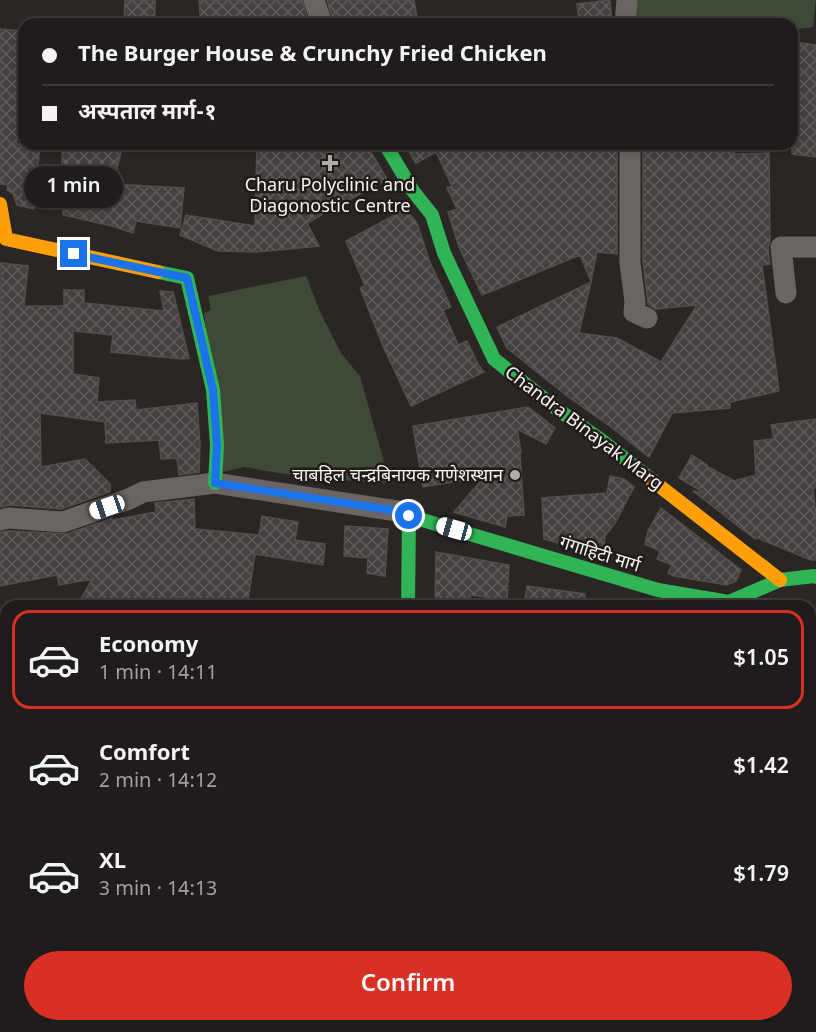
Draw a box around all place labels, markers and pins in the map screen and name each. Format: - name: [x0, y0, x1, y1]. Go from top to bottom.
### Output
- marker: Charu Polyclinic and Diagonostic Centre: [321, 154, 339, 172]
- place label: Charu Polyclinic and Diagonostic Centre: [245, 175, 415, 219]
- place label: चाबहिल चन्द्रबिनायक गणेशस्थान: [292, 464, 504, 488]
- marker: चाबहिल चन्द्रबिनायक गणेशस्थान: [508, 468, 522, 482]

